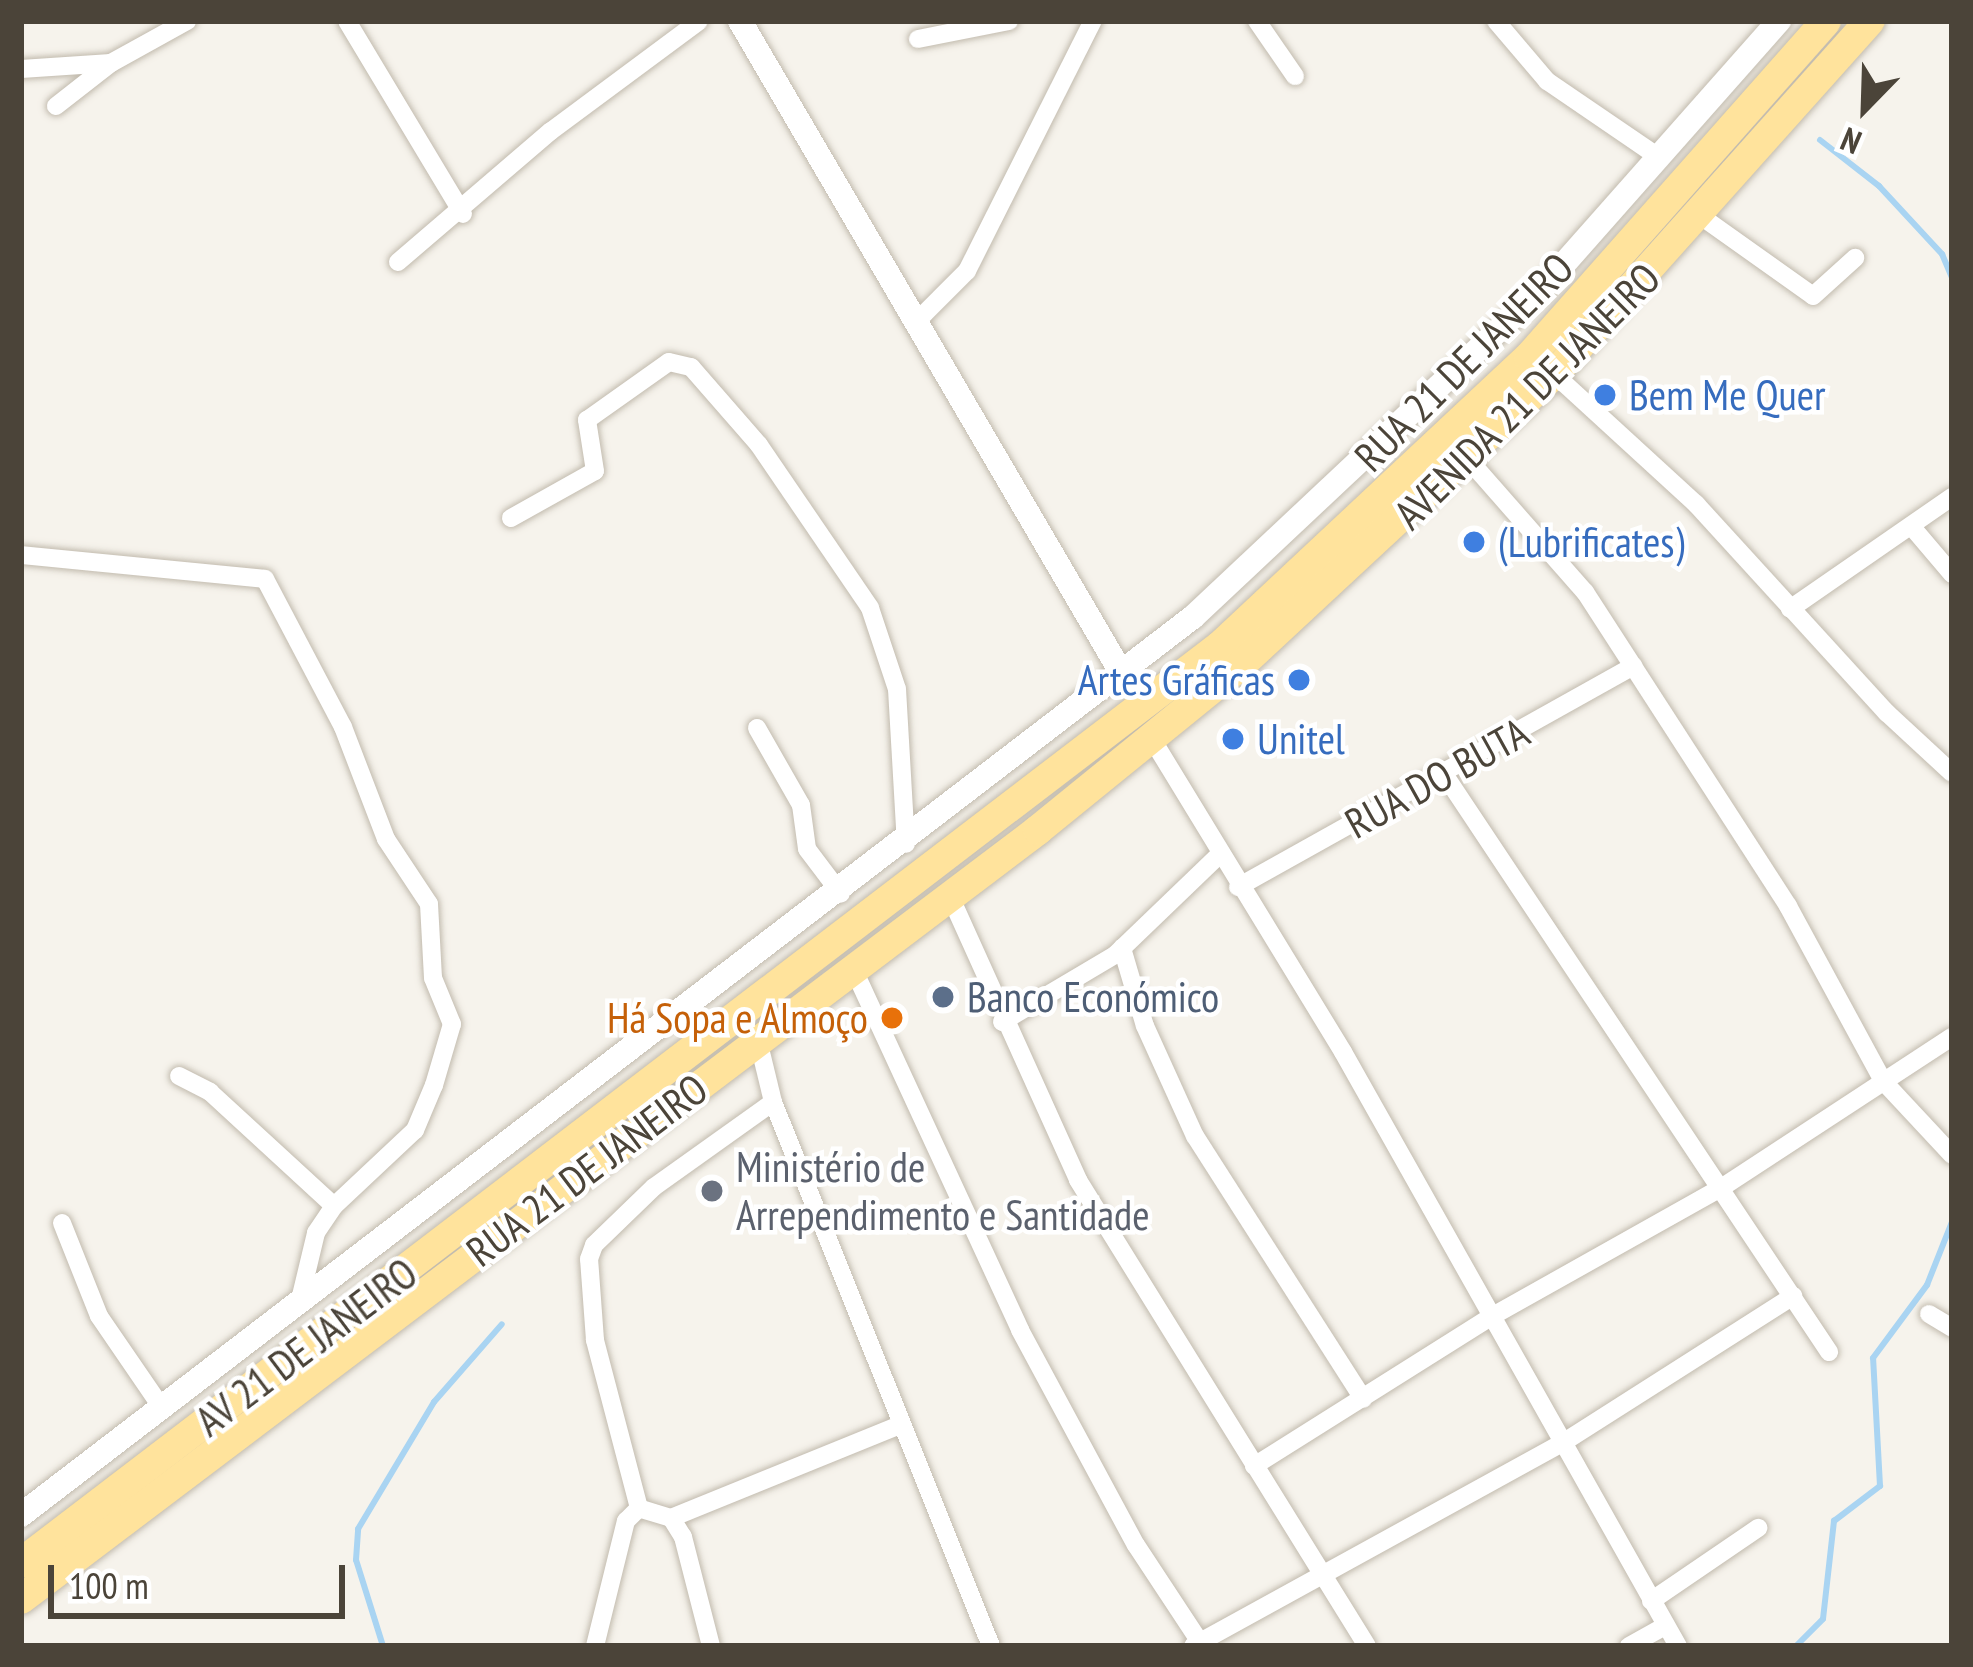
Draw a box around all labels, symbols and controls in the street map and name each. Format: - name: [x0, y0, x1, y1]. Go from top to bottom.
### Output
- north arrow: [1805, 48, 1925, 168]
- text: N: [1834, 118, 1867, 165]
- street label: RUA 21 DE JANEIRO: [1344, 242, 1584, 482]
- street label: AVENIDA 21 DE JANEIRO: [1383, 252, 1671, 540]
- place label: Bem Me Quer: [1629, 370, 1826, 420]
- marker: Bem Me Quer: [1592, 382, 1618, 408]
- place label: (Lubrificates): [1498, 517, 1684, 567]
- marker: (Lubrificates): [1461, 529, 1487, 555]
- place label: Artes Gráficas: [1078, 655, 1275, 705]
- marker: Artes Gráficas: [1286, 667, 1312, 693]
- street label: RUA DO BUTA: [1336, 707, 1538, 849]
- place label: Unitel: [1257, 714, 1345, 764]
- marker: Unitel: [1220, 726, 1246, 752]
- place label: Banco Económico: [967, 972, 1219, 1022]
- marker: Banco Económico: [930, 984, 956, 1010]
- place label: Há Sopa e Almoço: [606, 993, 868, 1043]
- marker: Há Sopa e Almoço: [879, 1005, 905, 1031]
- street label: RUA 21 DE JANEIRO: [456, 1063, 718, 1277]
- place label: Ministério de Arrependimento e Santidade: [736, 1142, 1150, 1240]
- marker: Ministério de Arrependimento e Santidade: [699, 1178, 725, 1204]
- street label: AV 21 DE JANEIRO: [185, 1247, 427, 1447]
- scale bar: [54, 1541, 351, 1615]
- text: 100 m: [69, 1562, 149, 1609]

